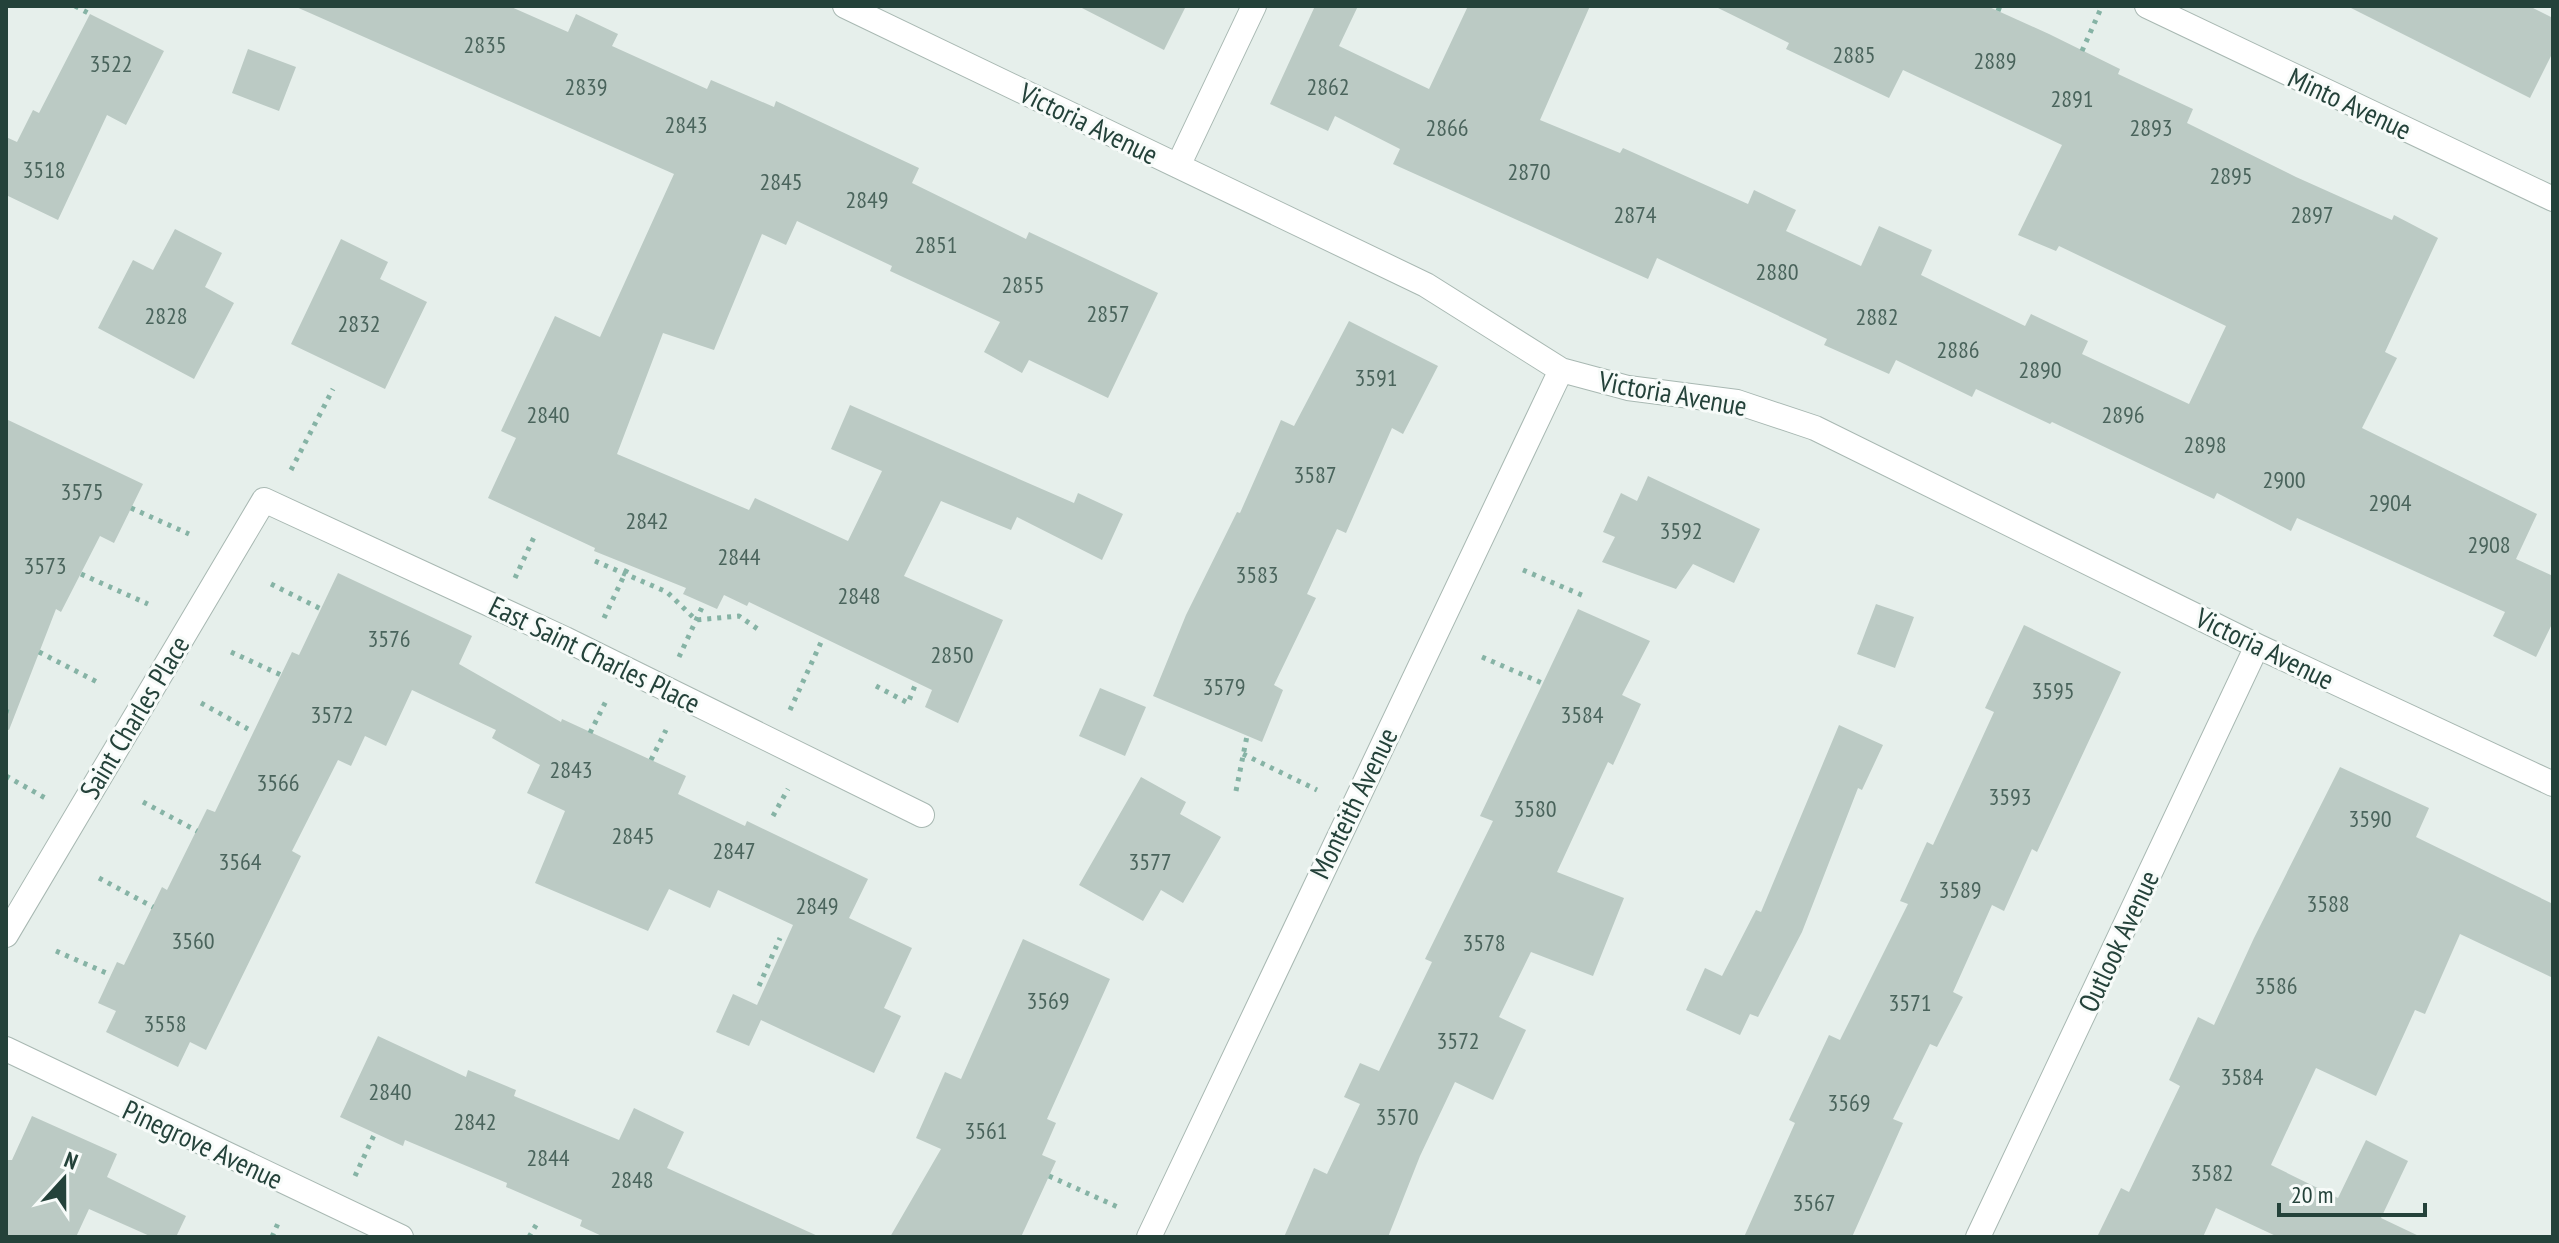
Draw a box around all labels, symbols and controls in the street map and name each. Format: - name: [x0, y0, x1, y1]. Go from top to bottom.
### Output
- house number: 2835: [463, 29, 507, 60]
- house number: 2885: [1832, 39, 1876, 70]
- house number: 2889: [1973, 45, 2017, 76]
- house number: 3522: [89, 48, 133, 79]
- street label: Minto Avenue: [2282, 58, 2418, 148]
- house number: 2839: [564, 71, 608, 102]
- house number: 2862: [1306, 71, 1350, 102]
- street label: Victoria Avenue: [1013, 73, 1164, 172]
- house number: 2891: [2050, 83, 2094, 114]
- house number: 2843: [664, 109, 708, 140]
- house number: 2866: [1425, 112, 1469, 143]
- house number: 2893: [2129, 112, 2173, 143]
- house number: 3518: [22, 154, 66, 185]
- house number: 2870: [1507, 156, 1551, 187]
- house number: 2895: [2209, 160, 2253, 191]
- house number: 2845: [759, 166, 803, 197]
- house number: 2849: [845, 184, 889, 215]
- house number: 2874: [1613, 199, 1657, 230]
- house number: 2897: [2290, 199, 2334, 230]
- house number: 2851: [914, 229, 958, 260]
- house number: 2880: [1755, 256, 1799, 287]
- house number: 2855: [1001, 269, 1045, 300]
- house number: 2857: [1086, 298, 1130, 329]
- house number: 2828: [144, 300, 188, 331]
- house number: 2882: [1855, 301, 1899, 332]
- house number: 2832: [337, 308, 381, 339]
- house number: 2886: [1936, 334, 1980, 365]
- house number: 2890: [2018, 354, 2062, 385]
- house number: 3591: [1354, 362, 1398, 393]
- street label: Victoria Avenue: [1595, 362, 1750, 424]
- house number: 2840: [526, 399, 570, 430]
- house number: 2896: [2101, 399, 2145, 430]
- house number: 2898: [2183, 429, 2227, 460]
- house number: 3587: [1293, 459, 1337, 490]
- house number: 2900: [2262, 464, 2306, 495]
- house number: 3575: [60, 476, 104, 507]
- house number: 2904: [2368, 487, 2412, 518]
- house number: 2842: [625, 505, 669, 536]
- house number: 3592: [1659, 515, 1703, 546]
- house number: 2908: [2467, 529, 2511, 560]
- house number: 2844: [717, 541, 761, 572]
- house number: 3573: [23, 550, 67, 581]
- house number: 3583: [1235, 559, 1279, 590]
- house number: 2848: [837, 580, 881, 611]
- street label: East Saint Charles Place: [483, 587, 707, 721]
- street label: Victoria Avenue: [2189, 598, 2340, 697]
- house number: 3576: [367, 623, 411, 654]
- street label: Saint Charles Place: [71, 629, 197, 805]
- house number: 2850: [930, 639, 974, 670]
- house number: 3579: [1202, 671, 1246, 702]
- house number: 3595: [2031, 675, 2075, 706]
- house number: 3572: [310, 699, 354, 730]
- house number: 3584: [1560, 699, 1604, 730]
- street label: Monteith Avenue: [1301, 721, 1405, 885]
- house number: 2843: [549, 754, 593, 785]
- house number: 3566: [256, 767, 300, 798]
- house number: 3593: [1988, 781, 2032, 812]
- house number: 3580: [1513, 793, 1557, 824]
- house number: 3590: [2348, 803, 2392, 834]
- house number: 2845: [611, 820, 655, 851]
- house number: 2847: [712, 835, 756, 866]
- house number: 3564: [218, 846, 262, 877]
- house number: 3577: [1128, 846, 1172, 877]
- street label: Outlook Avenue: [2069, 864, 2167, 1018]
- house number: 3589: [1938, 874, 1982, 905]
- house number: 3588: [2306, 888, 2350, 919]
- house number: 2849: [795, 890, 839, 921]
- house number: 3560: [171, 925, 215, 956]
- house number: 3578: [1462, 927, 1506, 958]
- house number: 3586: [2254, 970, 2298, 1001]
- house number: 3569: [1026, 985, 1070, 1016]
- house number: 3571: [1888, 987, 1932, 1018]
- house number: 3558: [143, 1008, 187, 1039]
- house number: 3572: [1436, 1025, 1480, 1056]
- house number: 3584: [2220, 1061, 2264, 1092]
- house number: 2840: [368, 1076, 412, 1107]
- house number: 3569: [1827, 1087, 1871, 1118]
- street label: Pinegrove Avenue: [117, 1091, 289, 1197]
- house number: 3570: [1375, 1101, 1419, 1132]
- house number: 2842: [453, 1106, 497, 1137]
- house number: 3561: [964, 1115, 1008, 1146]
- north arrow: [24, 1139, 104, 1219]
- house number: 2844: [526, 1142, 570, 1173]
- text: N: [61, 1145, 82, 1176]
- house number: 3582: [2190, 1157, 2234, 1188]
- house number: 2848: [610, 1164, 654, 1195]
- scale bar: [2279, 1167, 2425, 1217]
- text: 20 m: [2291, 1179, 2333, 1210]
- house number: 3567: [1792, 1187, 1836, 1218]

